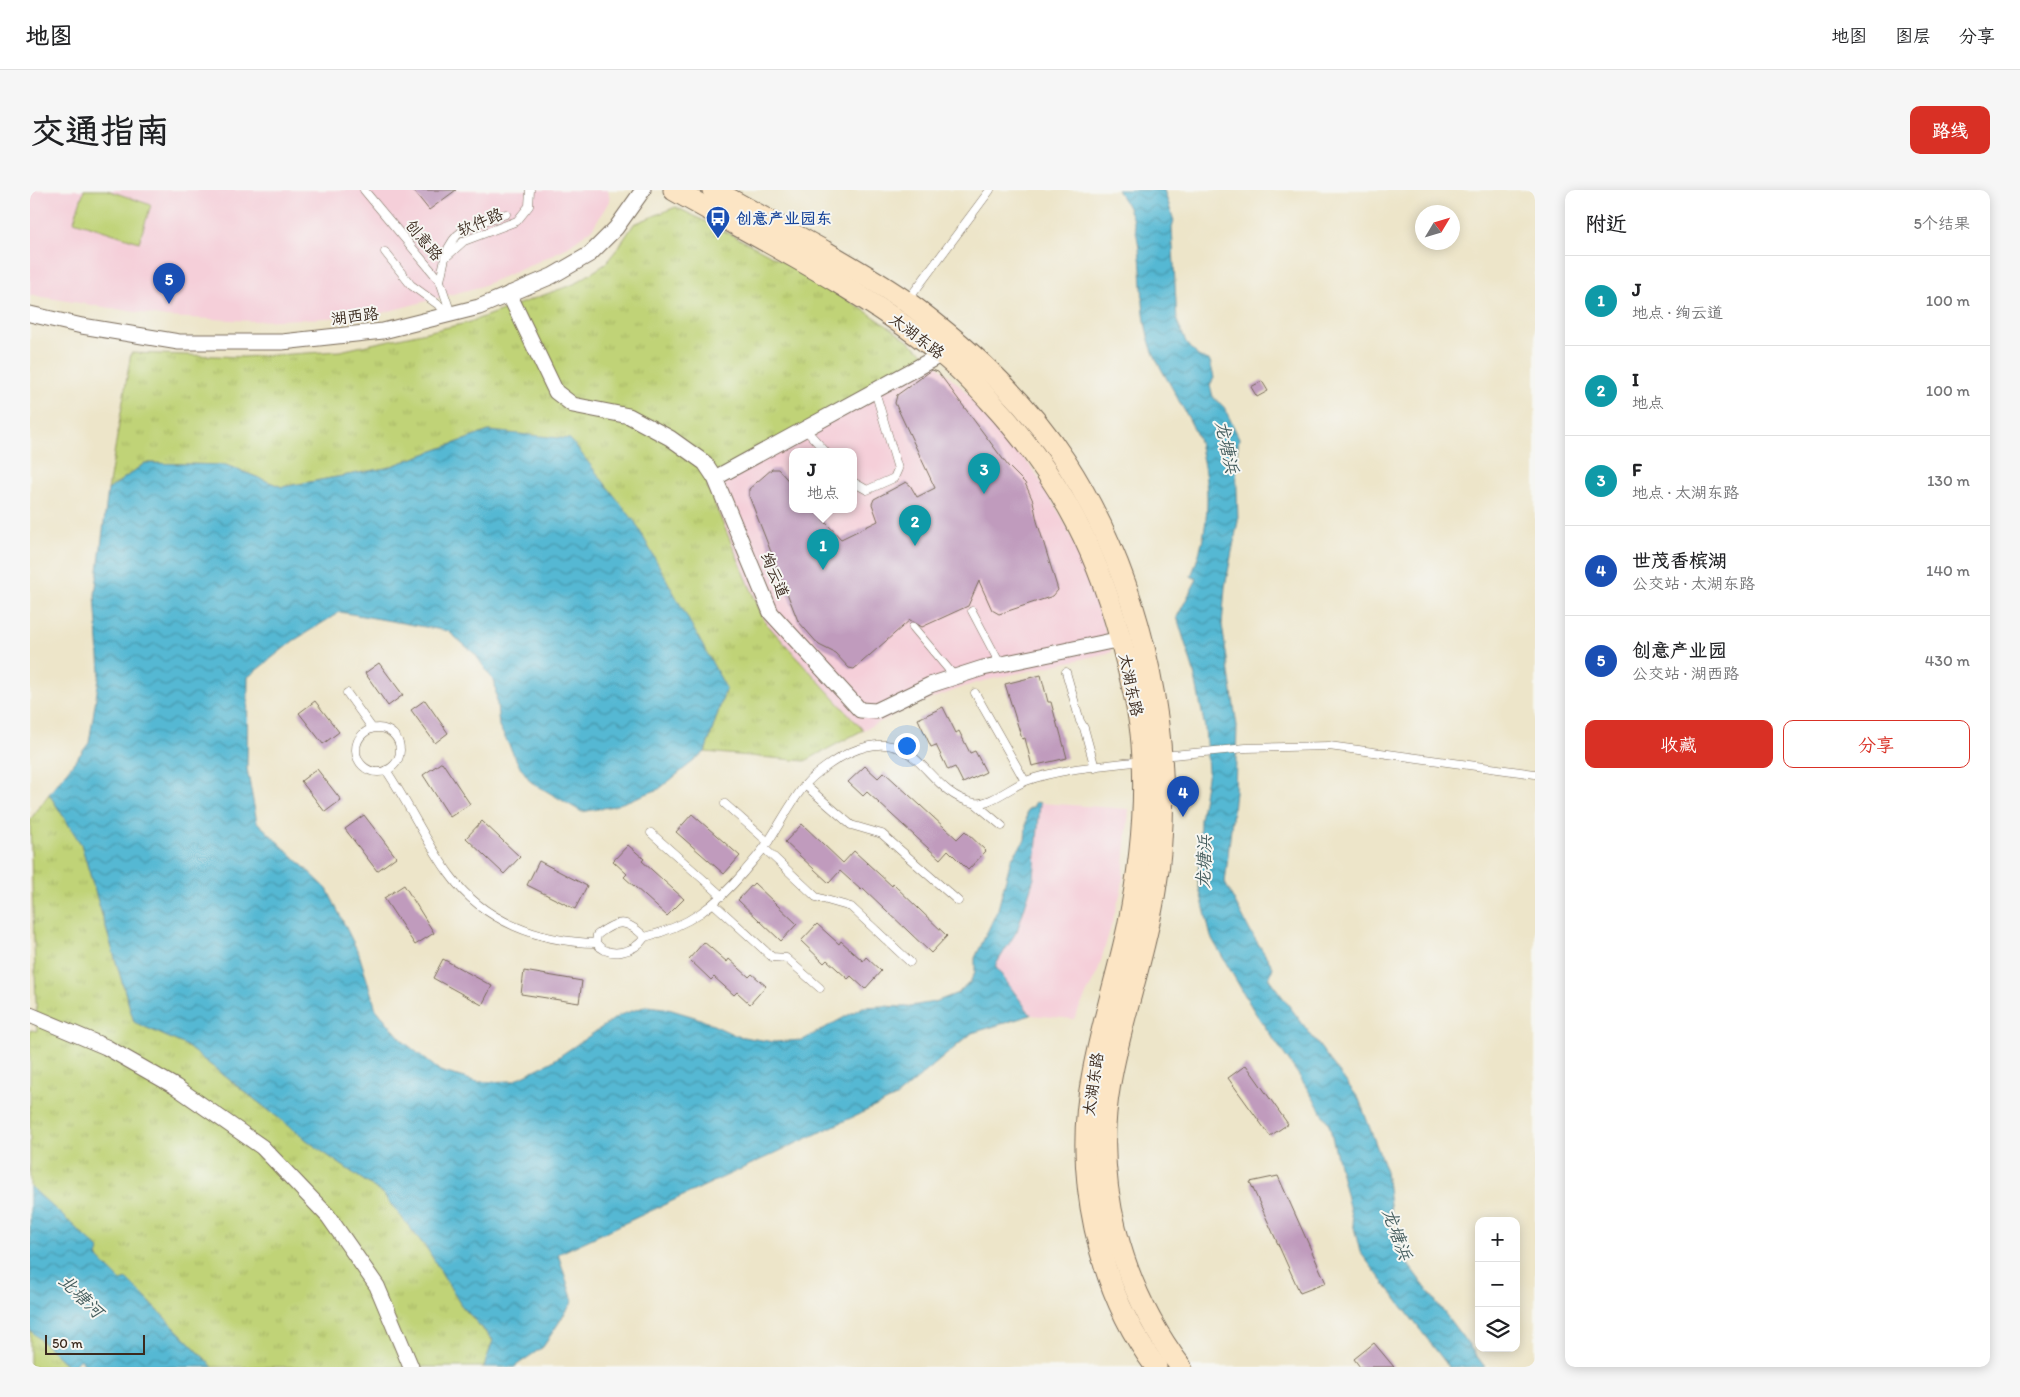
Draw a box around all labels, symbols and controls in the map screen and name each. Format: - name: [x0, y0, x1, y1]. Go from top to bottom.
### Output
- text: 地图: [25, 21, 73, 50]
- text: 地图: [1831, 25, 1867, 47]
- text: 图层: [1895, 25, 1931, 47]
- text: 分享: [1959, 25, 1995, 47]
- button: 路线: [1910, 106, 1990, 154]
- text: 交通指南: [30, 110, 170, 152]
- street label: 软件路: [454, 204, 506, 240]
- bus stop icon: 创意产业园东: [705, 205, 731, 239]
- north arrow: [1415, 205, 1460, 250]
- place label: 创意产业园东: [736, 209, 832, 228]
- text: 附近: [1585, 211, 1627, 236]
- text: 5个结果: [1914, 214, 1970, 233]
- street label: 创意路: [401, 216, 447, 264]
- pin: 5: [153, 263, 185, 304]
- text: J: [1632, 278, 1641, 301]
- text: 1: [1597, 291, 1605, 310]
- text: 100 m: [1926, 291, 1970, 310]
- text: 地点 · 绚云道: [1632, 303, 1723, 322]
- street label: 湖西路: [330, 304, 380, 328]
- street label: 太湖东路: [886, 309, 948, 363]
- text: I: [1632, 368, 1639, 391]
- text: 2: [1597, 381, 1605, 400]
- text: 100 m: [1926, 381, 1970, 400]
- text: 地点: [1632, 393, 1664, 412]
- water label: 龙塘浜: [1211, 418, 1244, 477]
- popup: [789, 448, 857, 513]
- pin: 3: [968, 453, 1000, 494]
- text: J: [807, 458, 816, 481]
- text: F: [1632, 458, 1642, 481]
- text: 3: [1597, 471, 1605, 490]
- text: 130 m: [1927, 471, 1970, 490]
- text: 地点: [807, 483, 839, 502]
- text: 地点 · 太湖东路: [1632, 483, 1739, 502]
- pin: 2: [899, 505, 931, 546]
- pin: 1: [807, 529, 839, 570]
- street label: 绚云道: [757, 549, 793, 601]
- text: 世茂香槟湖: [1632, 549, 1727, 572]
- text: 4: [1596, 561, 1606, 580]
- text: 140 m: [1926, 561, 1970, 580]
- text: 公交站 · 太湖东路: [1632, 574, 1755, 593]
- text: 创意产业园: [1632, 639, 1727, 662]
- text: 5: [1597, 651, 1605, 670]
- text: 430 m: [1925, 651, 1970, 670]
- street label: 太湖东路: [1115, 652, 1147, 718]
- text: 公交站 · 湖西路: [1632, 664, 1739, 683]
- button: 收藏: [1585, 720, 1773, 768]
- button: 分享: [1783, 720, 1970, 768]
- your location: [894, 733, 920, 759]
- pin: 4: [1167, 776, 1199, 817]
- water label: 龙塘浜: [1192, 834, 1216, 889]
- street label: 太湖东路: [1079, 1051, 1107, 1117]
- water label: 龙塘浜: [1377, 1205, 1417, 1264]
- map controls: [1475, 1217, 1520, 1352]
- button: +: [1475, 1217, 1520, 1262]
- button: −: [1475, 1262, 1520, 1307]
- water label: 北塘河: [54, 1269, 110, 1325]
- button: layers: [1475, 1307, 1520, 1352]
- scale bar: [45, 1332, 145, 1355]
- text: 50 m: [52, 1335, 83, 1352]

